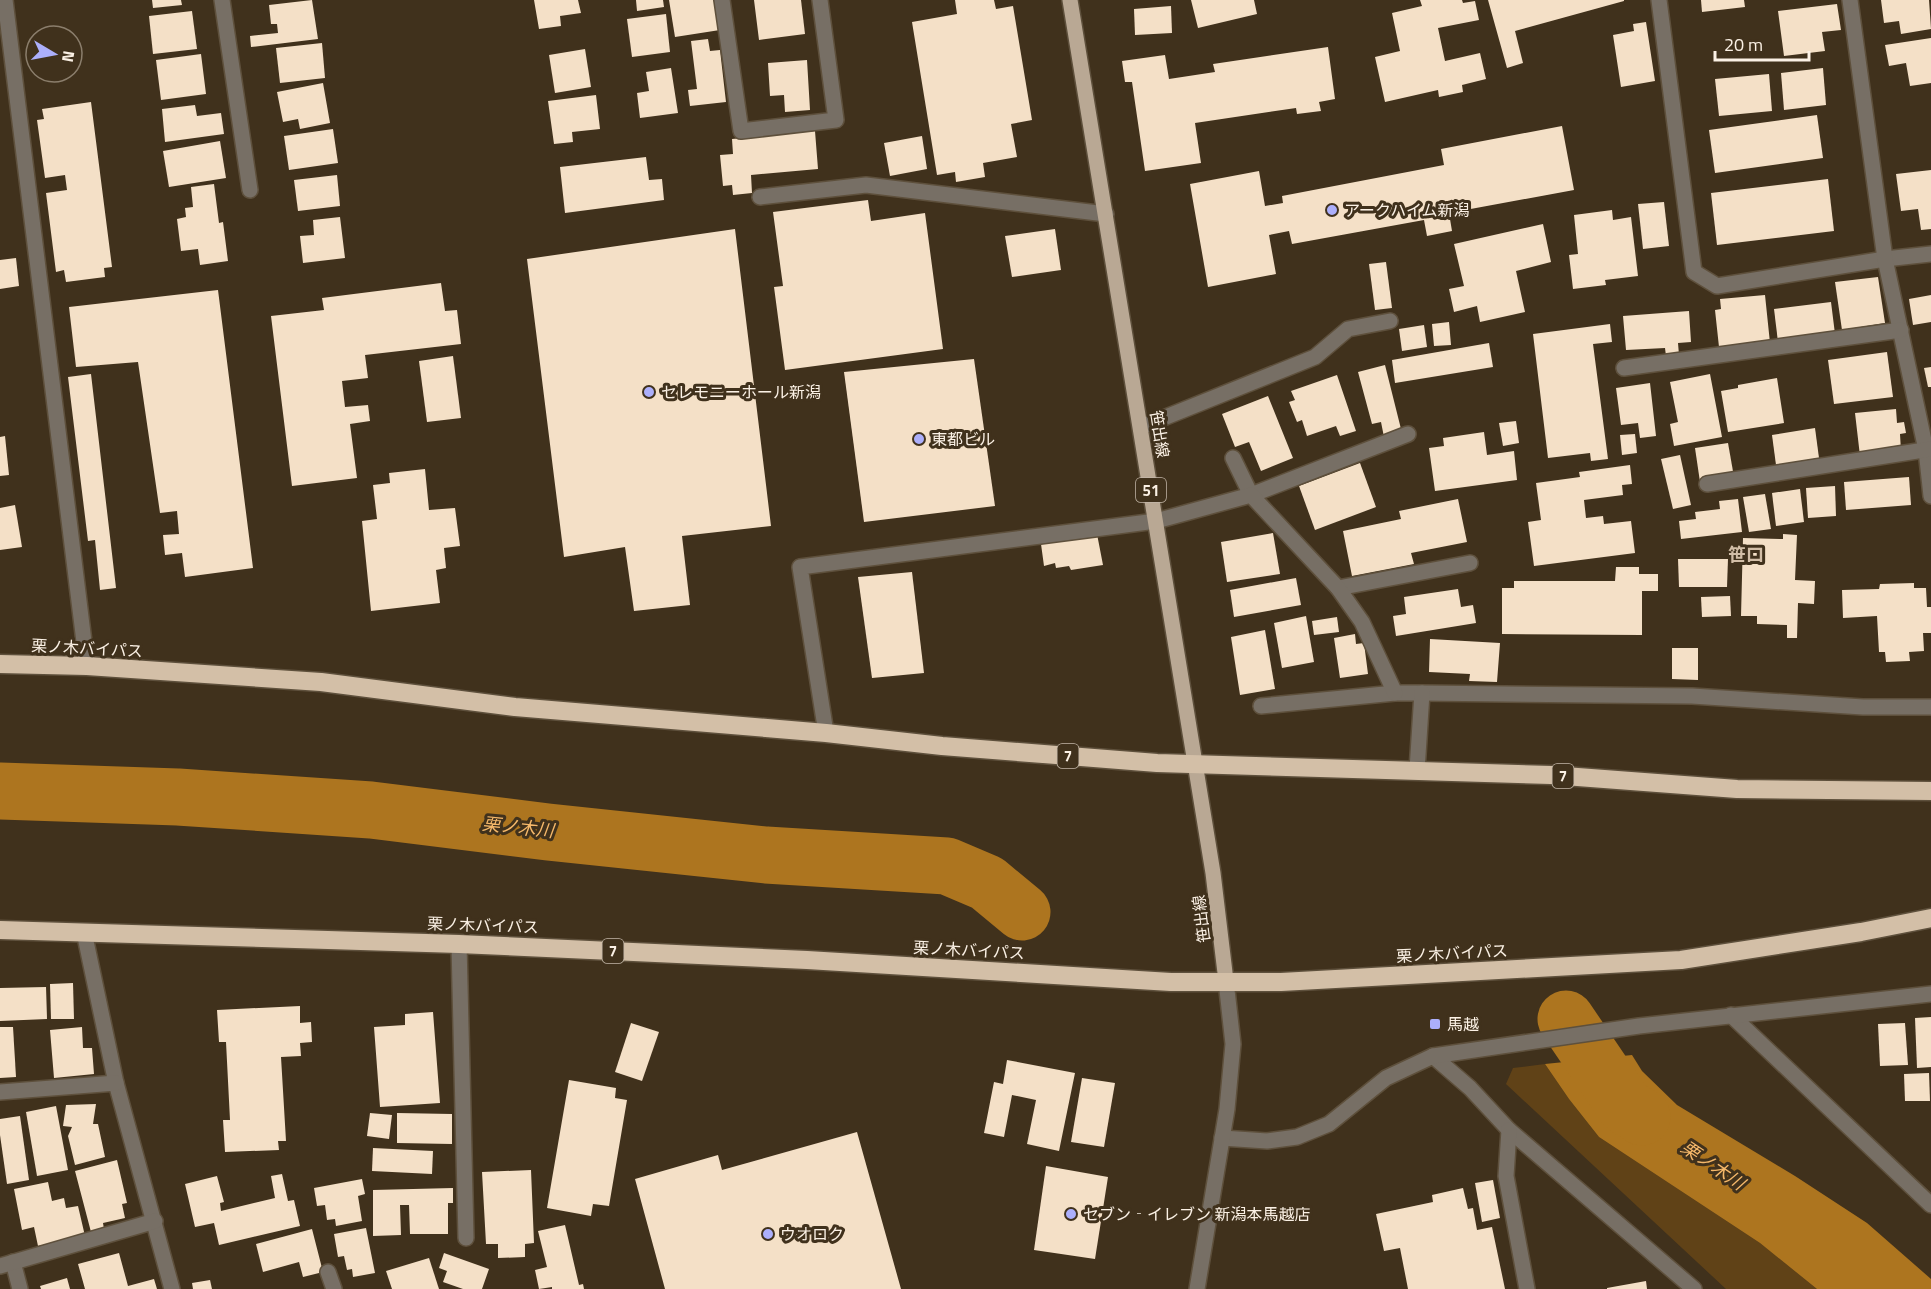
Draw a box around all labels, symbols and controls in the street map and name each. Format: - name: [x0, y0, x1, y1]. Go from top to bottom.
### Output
- north arrow: [24, 24, 84, 84]
- scale bar: [1715, 24, 1810, 62]
- text: 20 m: [1724, 31, 1763, 58]
- text: N: [56, 49, 82, 64]
- place label: アークハイム新潟: [1344, 198, 1470, 222]
- marker: アークハイム新潟: [1325, 203, 1339, 217]
- place label: セレモニーホール新潟: [661, 380, 821, 404]
- marker: セレモニーホール新潟: [642, 385, 656, 399]
- street label: 笹出線: [1144, 408, 1176, 460]
- place label: 東都ビル: [931, 427, 995, 451]
- marker: 東都ビル: [912, 432, 926, 446]
- road number: 51: [1136, 478, 1166, 502]
- district label: 笹口: [1728, 541, 1764, 568]
- street label: 栗ノ木バイパス: [31, 633, 143, 663]
- road number: 7: [1058, 744, 1078, 768]
- road number: 7: [1552, 764, 1574, 788]
- water label: 栗ノ木川: [481, 810, 557, 844]
- street label: 笹出線: [1186, 894, 1216, 944]
- street label: 栗ノ木バイパス: [427, 911, 539, 939]
- street label: 栗ノ木バイパス: [913, 935, 1025, 965]
- street label: 栗ノ木バイパス: [1396, 938, 1508, 968]
- road number: 7: [602, 939, 624, 963]
- place label: 馬越: [1447, 1012, 1479, 1036]
- marker: 馬越: [1428, 1017, 1442, 1031]
- water label: 栗ノ木川: [1676, 1134, 1752, 1197]
- place label: セブン‐イレブン 新潟本馬越店: [1083, 1202, 1311, 1226]
- marker: セブン‐イレブン 新潟本馬越店: [1064, 1207, 1078, 1221]
- place label: ウオロク: [780, 1222, 844, 1246]
- marker: ウオロク: [761, 1227, 775, 1241]

